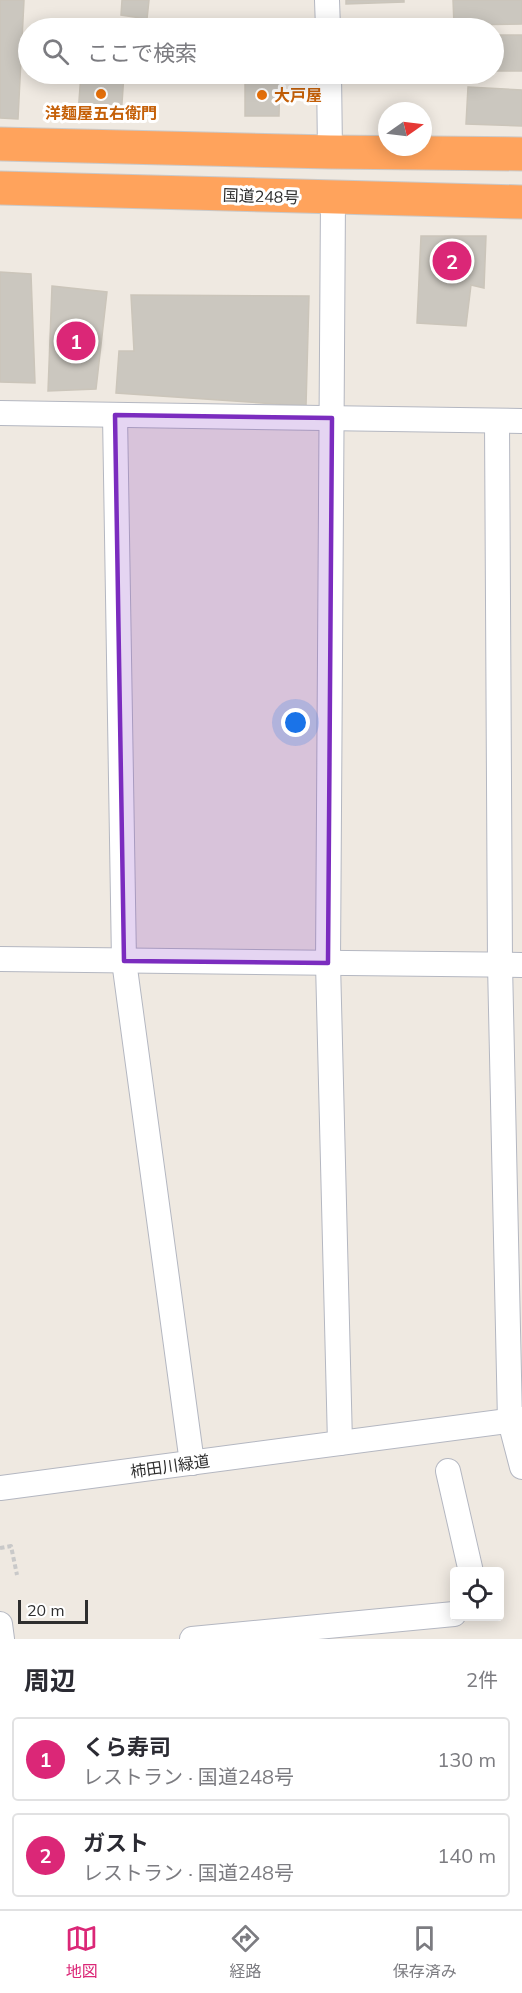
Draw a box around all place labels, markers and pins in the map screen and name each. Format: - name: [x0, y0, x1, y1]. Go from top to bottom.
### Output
- place label: 大戸屋: [274, 85, 322, 105]
- marker: 洋麺屋五右衛門: [94, 87, 108, 101]
- marker: 大戸屋: [255, 88, 269, 102]
- place label: 洋麺屋五右衛門: [45, 103, 157, 123]
- pin: 2: [432, 238, 472, 284]
- pin: 1: [56, 318, 96, 364]

